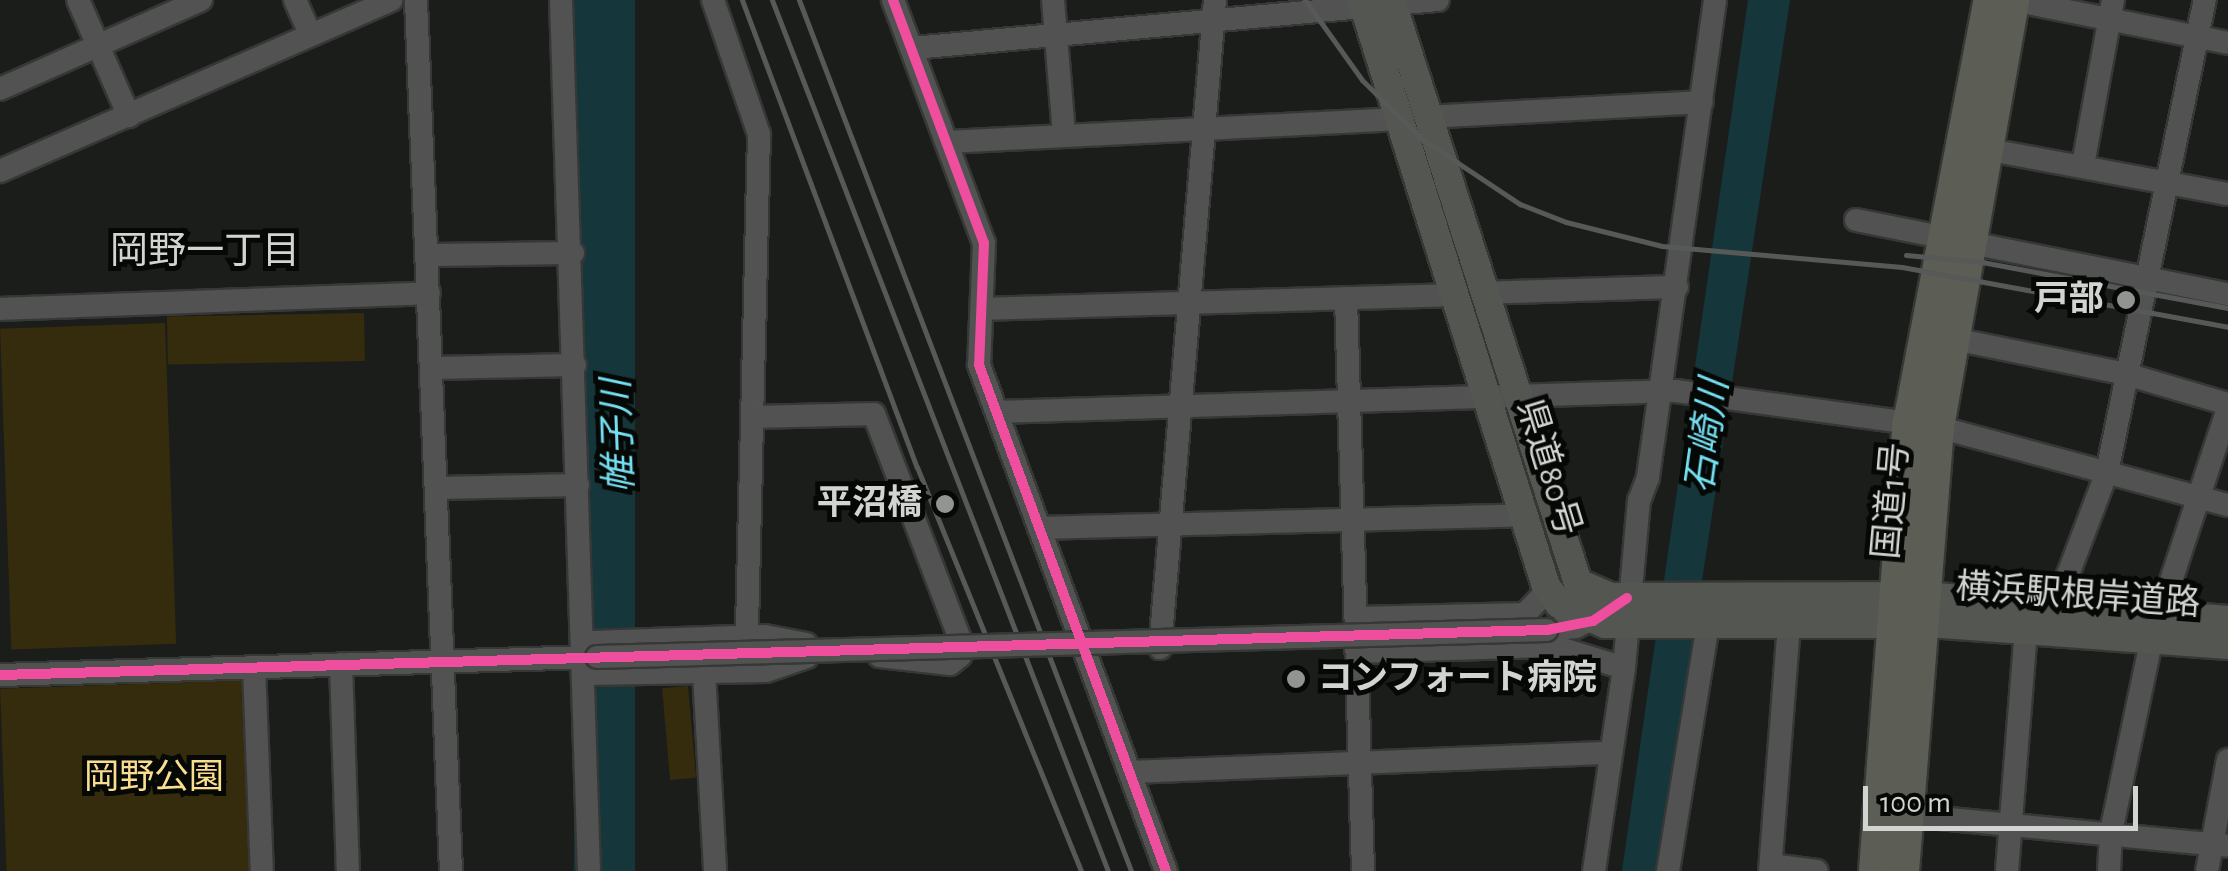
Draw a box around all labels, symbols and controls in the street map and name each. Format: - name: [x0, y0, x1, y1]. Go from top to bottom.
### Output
- district label: 岡野一丁目: [110, 230, 300, 276]
- place label: 戸部: [2034, 279, 2104, 321]
- marker: 戸部: [2113, 287, 2139, 313]
- water label: 石崎川: [1678, 376, 1740, 496]
- water label: 帷子川: [595, 378, 645, 494]
- street label: 県道80号: [1507, 395, 1589, 541]
- street label: 国道1号: [1866, 441, 1918, 561]
- place label: 平沼橋: [817, 483, 922, 525]
- marker: 平沼橋: [932, 491, 958, 517]
- street label: 横浜駅根岸道路: [1954, 567, 2202, 625]
- place label: コンフォート病院: [1318, 658, 1598, 700]
- marker: コンフォート病院: [1283, 666, 1309, 692]
- park label: 岡野公園: [84, 757, 224, 799]
- scale bar: [1868, 766, 2143, 828]
- text: 100 m: [1880, 788, 1951, 818]

